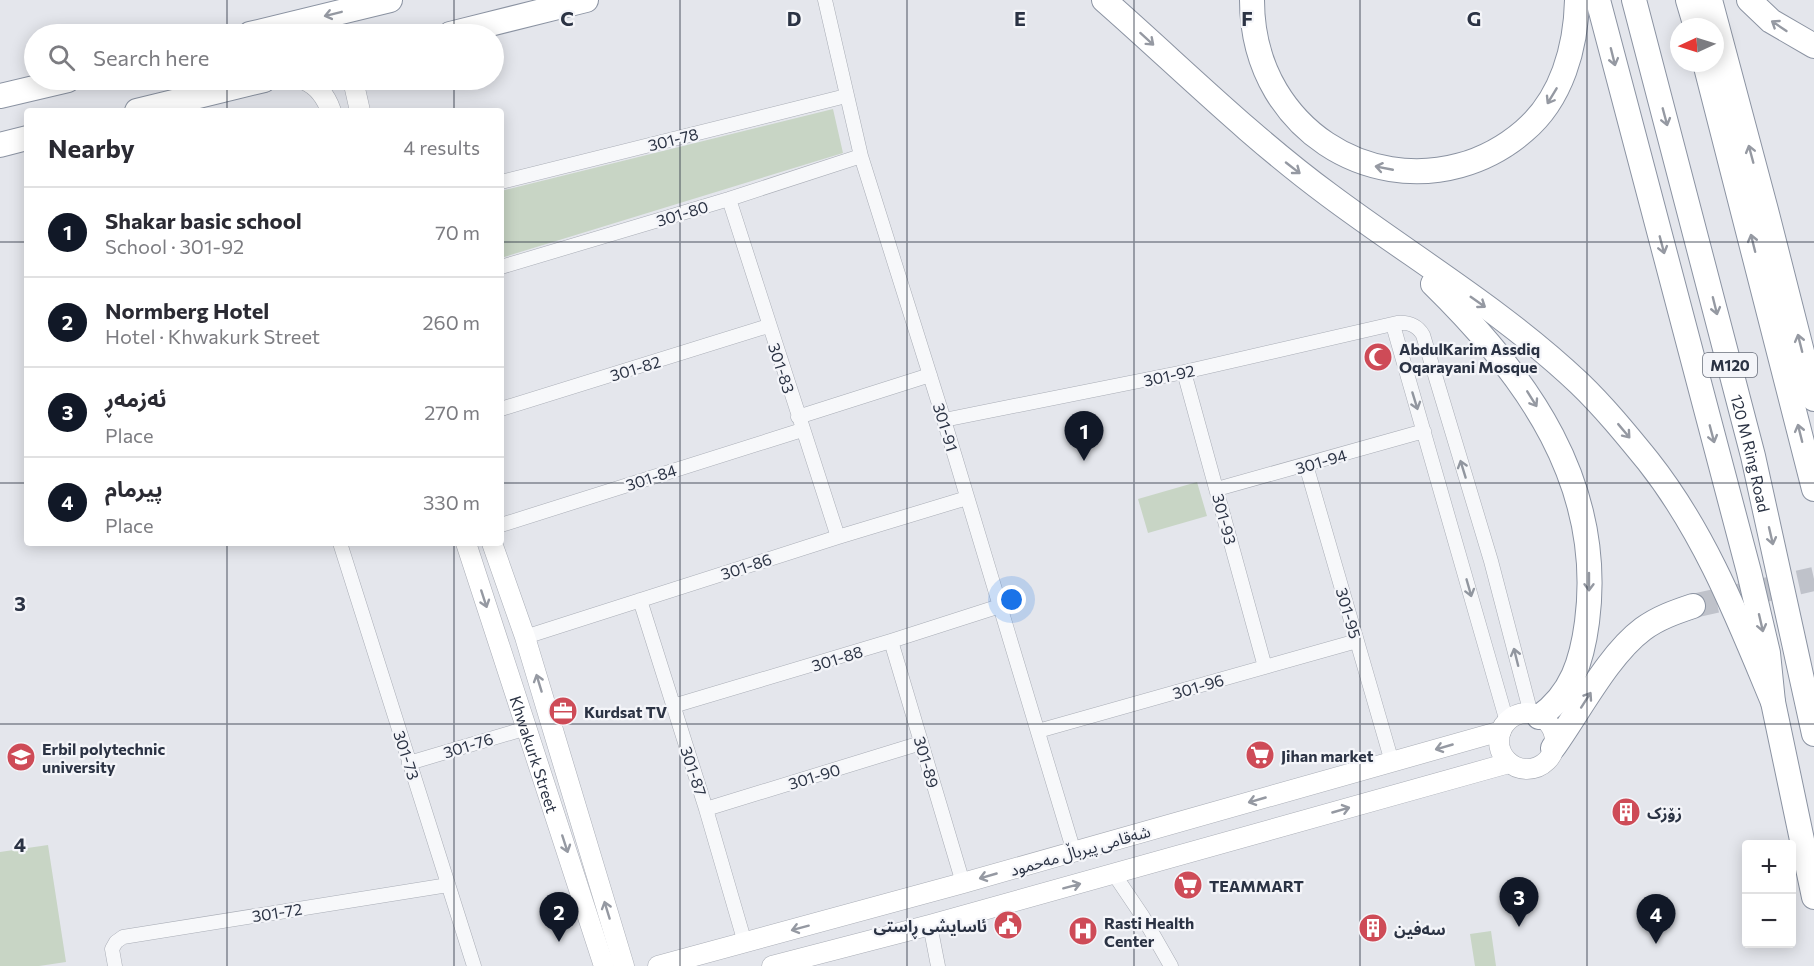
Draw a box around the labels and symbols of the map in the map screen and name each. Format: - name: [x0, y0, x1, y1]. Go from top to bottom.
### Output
- text: C: [560, 6, 574, 30]
- text: D: [787, 6, 801, 30]
- text: E: [1014, 6, 1026, 30]
- text: F: [1241, 6, 1253, 30]
- text: G: [1467, 6, 1481, 30]
- one-way arrow: [324, 9, 343, 21]
- north arrow: [1670, 18, 1724, 72]
- one-way arrow: [1772, 20, 1788, 32]
- one-way arrow: [1139, 32, 1154, 46]
- one-way arrow: [1608, 47, 1619, 66]
- one-way arrow: [1545, 87, 1557, 104]
- one-way arrow: [1660, 108, 1671, 127]
- street label: 301-78: [646, 124, 700, 154]
- one-way arrow: [1745, 145, 1757, 164]
- one-way arrow: [1285, 162, 1301, 175]
- one-way arrow: [1375, 162, 1394, 173]
- street label: 301-80: [654, 196, 710, 230]
- one-way arrow: [1746, 234, 1758, 253]
- one-way arrow: [1657, 235, 1669, 254]
- one-way arrow: [1470, 296, 1486, 308]
- one-way arrow: [1709, 296, 1721, 315]
- one-way arrow: [1793, 333, 1805, 352]
- place label: AbdulKarim Assdiq Oqarayani Mosque: [1399, 339, 1540, 376]
- street label: 301-83: [765, 340, 799, 396]
- mosque icon: AbdulKarim Assdiq Oqarayani Mosque: [1362, 341, 1394, 373]
- street label: 301-82: [607, 351, 663, 385]
- road number: M120: [1703, 353, 1757, 377]
- street label: 301-92: [1142, 360, 1196, 390]
- one-way arrow: [1526, 390, 1538, 407]
- one-way arrow: [1410, 391, 1421, 410]
- street label: 120 M Ring Road: [1728, 392, 1775, 514]
- street label: 301-91: [930, 400, 962, 454]
- pin: 1: [1064, 412, 1104, 461]
- one-way arrow: [1617, 423, 1630, 439]
- one-way arrow: [1794, 423, 1806, 442]
- one-way arrow: [1707, 424, 1719, 443]
- street label: 301-94: [1293, 445, 1349, 477]
- street label: 301-84: [623, 460, 679, 494]
- one-way arrow: [1457, 460, 1468, 479]
- street label: 301-93: [1209, 491, 1241, 547]
- one-way arrow: [1766, 526, 1778, 545]
- street label: 301-86: [718, 549, 774, 583]
- one-way arrow: [1583, 572, 1595, 592]
- one-way arrow: [1464, 578, 1475, 597]
- your location: [997, 585, 1026, 614]
- street label: 301-95: [1333, 585, 1365, 641]
- one-way arrow: [480, 589, 491, 608]
- text: 3: [14, 591, 26, 615]
- one-way arrow: [1755, 613, 1767, 632]
- street label: 301-88: [809, 641, 865, 675]
- one-way arrow: [1510, 648, 1521, 667]
- street label: 301-96: [1170, 670, 1226, 702]
- one-way arrow: [533, 674, 544, 693]
- one-way arrow: [1581, 692, 1593, 709]
- street label: Khwakurk Street: [507, 693, 563, 815]
- office icon: Kurdsat TV: [547, 695, 579, 727]
- place label: Kurdsat TV: [584, 702, 667, 721]
- street label: 301-73: [390, 728, 424, 782]
- street label: 301-76: [441, 728, 495, 762]
- street label: 301-89: [911, 734, 943, 790]
- place label: Erbil polytechnic university: [42, 739, 166, 776]
- supermarket icon: Jihan market: [1244, 739, 1276, 771]
- school or university icon: Erbil polytechnic university: [5, 741, 37, 773]
- one-way arrow: [1435, 742, 1454, 753]
- street label: 301-87: [677, 744, 711, 798]
- place label: Jihan market: [1281, 746, 1374, 765]
- street label: 301-90: [786, 759, 842, 793]
- one-way arrow: [1248, 795, 1267, 806]
- building icon: زۆزک: [1610, 796, 1642, 828]
- place label: زۆزک: [1647, 803, 1682, 823]
- one-way arrow: [1331, 804, 1350, 815]
- street label: شەقامی پیرباڵ مەحمود: [1007, 819, 1153, 881]
- text: 4: [14, 832, 26, 856]
- one-way arrow: [560, 834, 571, 853]
- supermarket icon: TEAMMART: [1172, 869, 1204, 901]
- one-way arrow: [979, 871, 998, 882]
- place label: TEAMMART: [1209, 876, 1304, 895]
- pin: 3: [1500, 878, 1538, 927]
- one-way arrow: [1062, 880, 1081, 891]
- pin: 2: [540, 892, 578, 942]
- pin: 4: [1636, 894, 1676, 944]
- street label: 301-72: [251, 899, 304, 925]
- one-way arrow: [601, 901, 612, 920]
- public building icon: ئاسایشی ڕاستی: [992, 909, 1024, 941]
- building icon: سەفین: [1357, 912, 1389, 944]
- place label: Rasti Health Center: [1104, 913, 1194, 950]
- hospital icon: Rasti Health Center: [1067, 915, 1099, 947]
- place label: ئاسایشی ڕاستی: [874, 916, 987, 940]
- place label: سەفین: [1394, 919, 1446, 939]
- one-way arrow: [791, 922, 810, 934]

